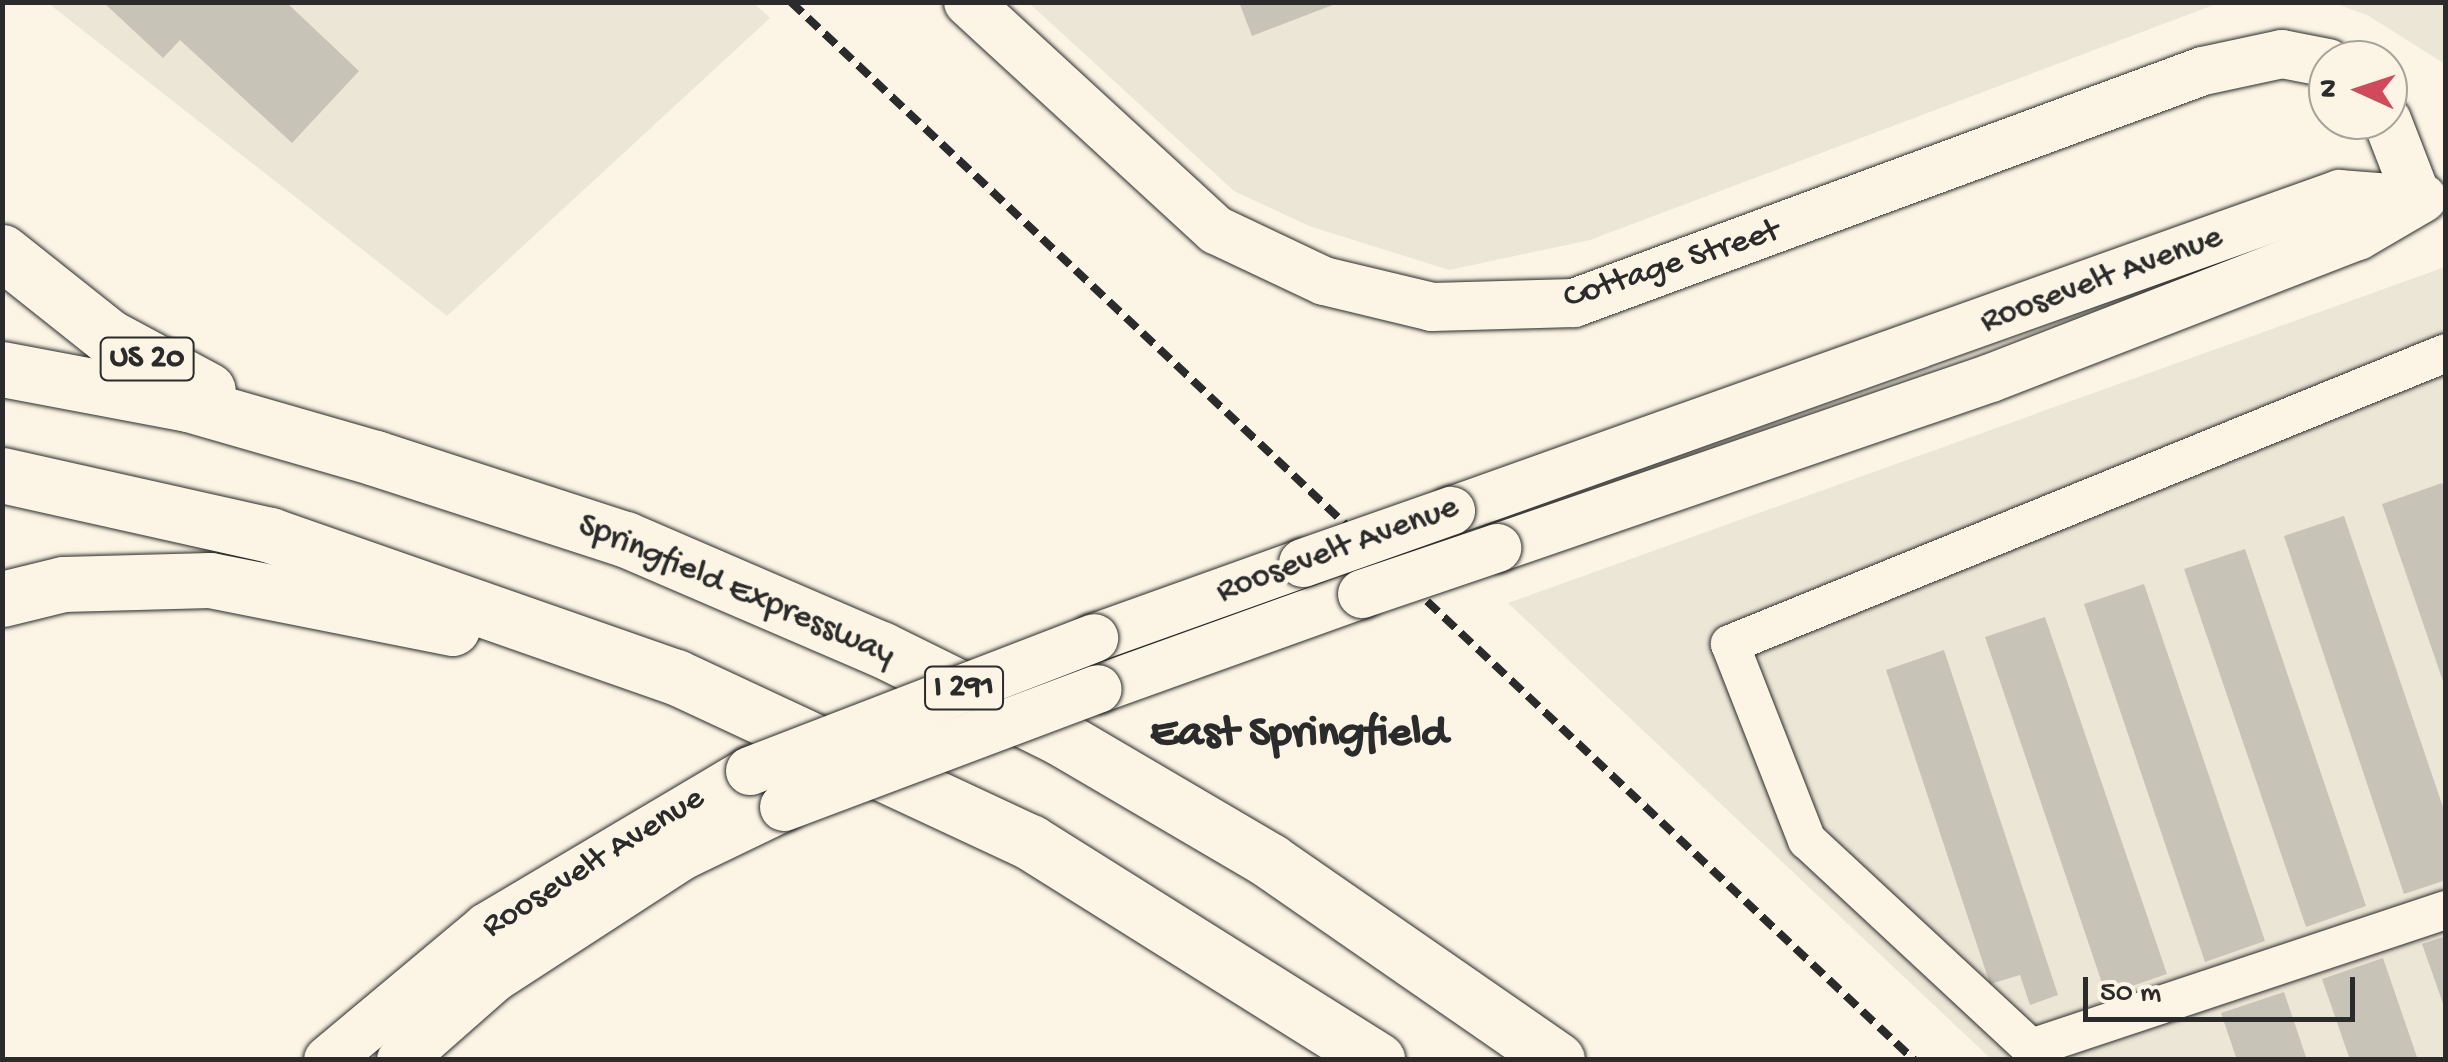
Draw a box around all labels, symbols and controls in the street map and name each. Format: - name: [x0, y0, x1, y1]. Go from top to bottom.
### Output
- north arrow: [2308, 40, 2408, 140]
- text: N: [2313, 79, 2346, 99]
- street label: Cottage Street: [1559, 211, 1785, 321]
- street label: Roosevelt Avenue: [1975, 218, 2229, 344]
- road number: US 20: [100, 332, 194, 386]
- street label: Roosevelt Avenue: [1211, 488, 1465, 614]
- street label: Springfield Expressway: [571, 505, 901, 677]
- road number: I 291: [924, 661, 1004, 715]
- district label: East Springfield: [1150, 708, 1448, 762]
- street label: Roosevelt Avenue: [475, 779, 713, 949]
- scale bar: [2088, 957, 2360, 1019]
- text: 50 m: [2100, 977, 2161, 1012]

